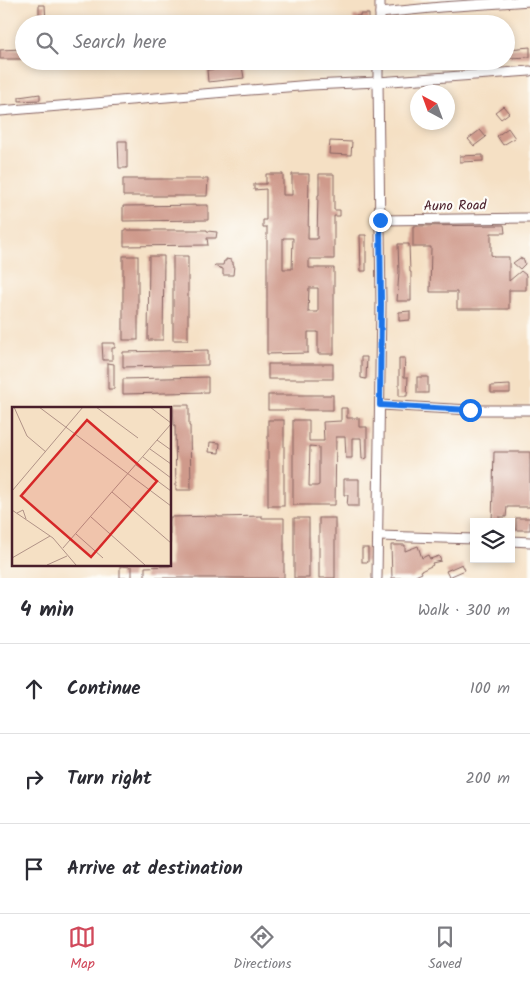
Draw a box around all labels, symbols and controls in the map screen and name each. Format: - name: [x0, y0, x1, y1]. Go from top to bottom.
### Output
- search box: [15, 15, 515, 70]
- text: Search here: [73, 28, 167, 58]
- icon: search: [33, 29, 61, 57]
- north arrow: [410, 85, 455, 130]
- street label: Auno Road: [423, 194, 488, 218]
- route end: [369, 209, 392, 232]
- route start: [459, 399, 482, 422]
- inset map: [12, 407, 171, 566]
- map controls: [470, 518, 515, 563]
- button: layers: [470, 518, 515, 563]
- text: 4 min: [20, 594, 74, 627]
- text: Walk · 300 m: [418, 598, 510, 623]
- text: Continue: [67, 674, 140, 704]
- icon: ahead: [20, 675, 48, 703]
- text: 100 m: [470, 676, 510, 701]
- text: Turn right: [67, 764, 152, 794]
- icon: right: [20, 765, 48, 793]
- text: 200 m: [466, 766, 510, 791]
- text: Arrive at destination: [67, 854, 243, 884]
- icon: arrive: [20, 855, 48, 883]
- tab: Map: [68, 923, 96, 975]
- tab: Directions: [233, 923, 291, 975]
- tab: Saved: [428, 923, 462, 975]

